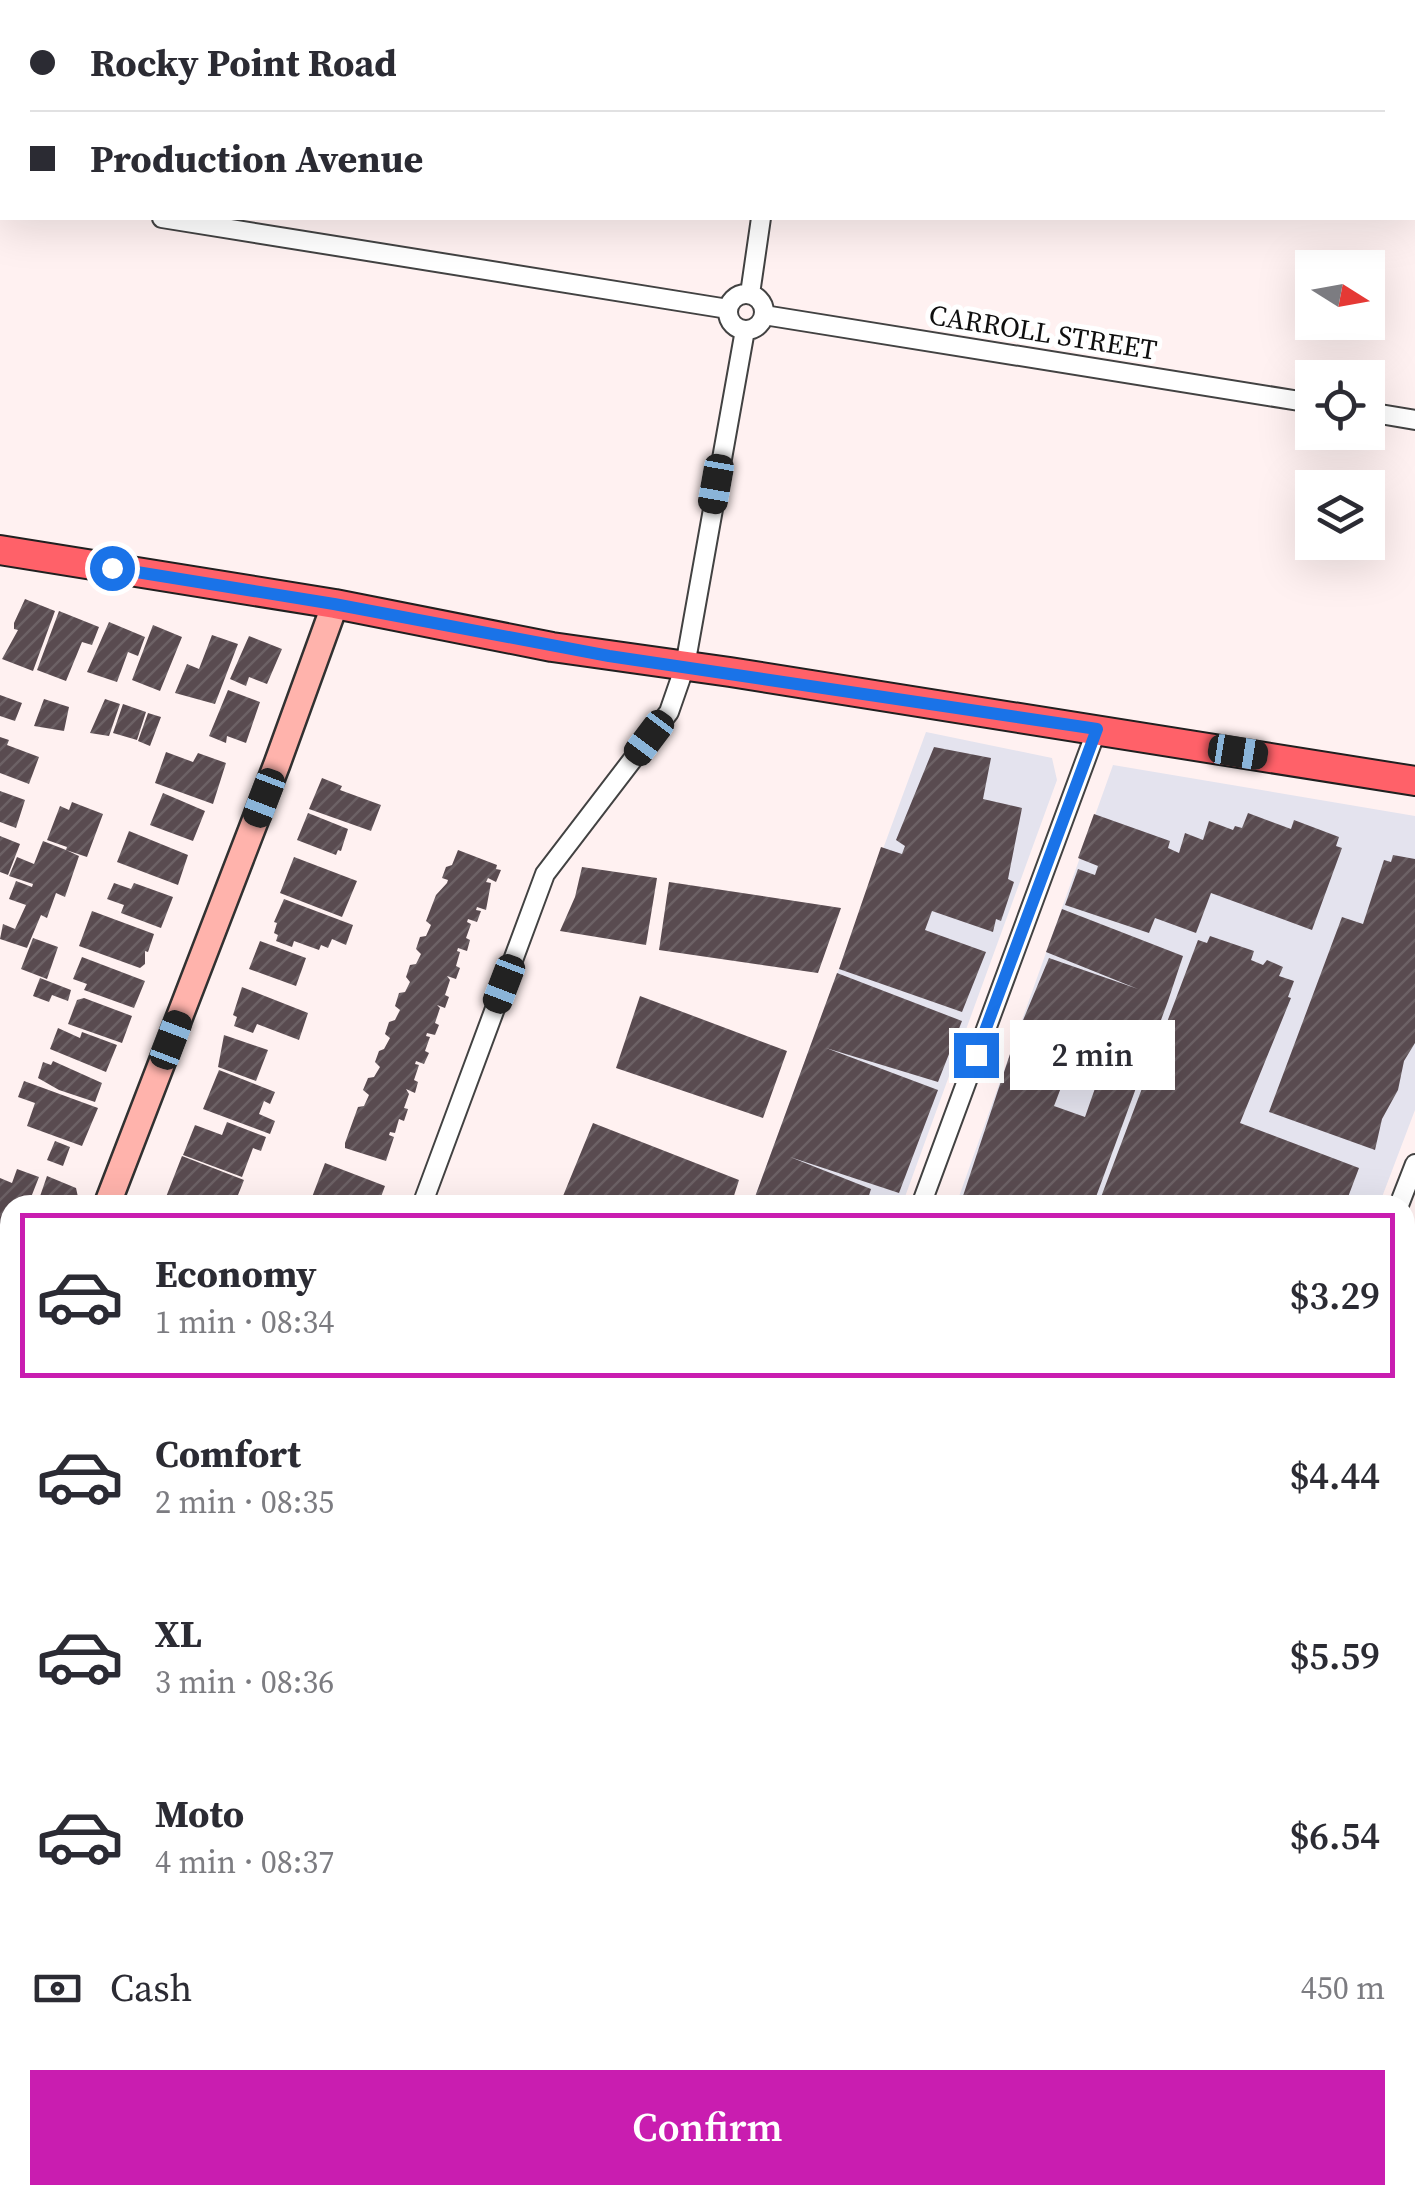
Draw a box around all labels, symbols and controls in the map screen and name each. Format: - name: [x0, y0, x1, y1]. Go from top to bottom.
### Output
- text: Rocky Point Road: [90, 37, 397, 89]
- text: Production Avenue: [90, 133, 423, 185]
- north arrow: [1295, 250, 1385, 340]
- map controls: [1295, 250, 1385, 560]
- street label: CARROLL STREET: [926, 295, 1160, 369]
- button: locate: [1295, 360, 1385, 450]
- car: [696, 452, 736, 516]
- button: layers: [1295, 470, 1385, 560]
- route start: [90, 546, 135, 591]
- car: [619, 705, 679, 771]
- car: [1206, 732, 1270, 772]
- car: [239, 765, 289, 831]
- car: [479, 951, 529, 1017]
- car: [146, 1007, 196, 1073]
- callout: 2 min: [1011, 1020, 1176, 1090]
- route end: [954, 1033, 999, 1078]
- text: 2 min: [1051, 1033, 1134, 1077]
- text: Economy: [155, 1248, 317, 1300]
- icon: car: [35, 1251, 125, 1341]
- text: $3.29: [1290, 1270, 1380, 1322]
- text: 1 min · 08:34: [155, 1300, 334, 1344]
- text: Comfort: [155, 1428, 301, 1480]
- icon: car: [35, 1431, 125, 1521]
- text: $4.44: [1290, 1450, 1380, 1502]
- text: 2 min · 08:35: [155, 1480, 334, 1524]
- text: XL: [155, 1608, 202, 1660]
- icon: car: [35, 1611, 125, 1701]
- text: $5.59: [1290, 1630, 1380, 1682]
- text: 3 min · 08:36: [155, 1660, 334, 1704]
- text: Moto: [155, 1788, 244, 1840]
- icon: car: [35, 1791, 125, 1881]
- text: $6.54: [1290, 1810, 1380, 1862]
- text: 4 min · 08:37: [155, 1840, 334, 1884]
- icon: cash: [30, 1961, 85, 2016]
- text: Cash: [110, 1962, 192, 2014]
- text: 450 m: [1301, 1966, 1385, 2010]
- button: Confirm: [30, 2070, 1385, 2185]

